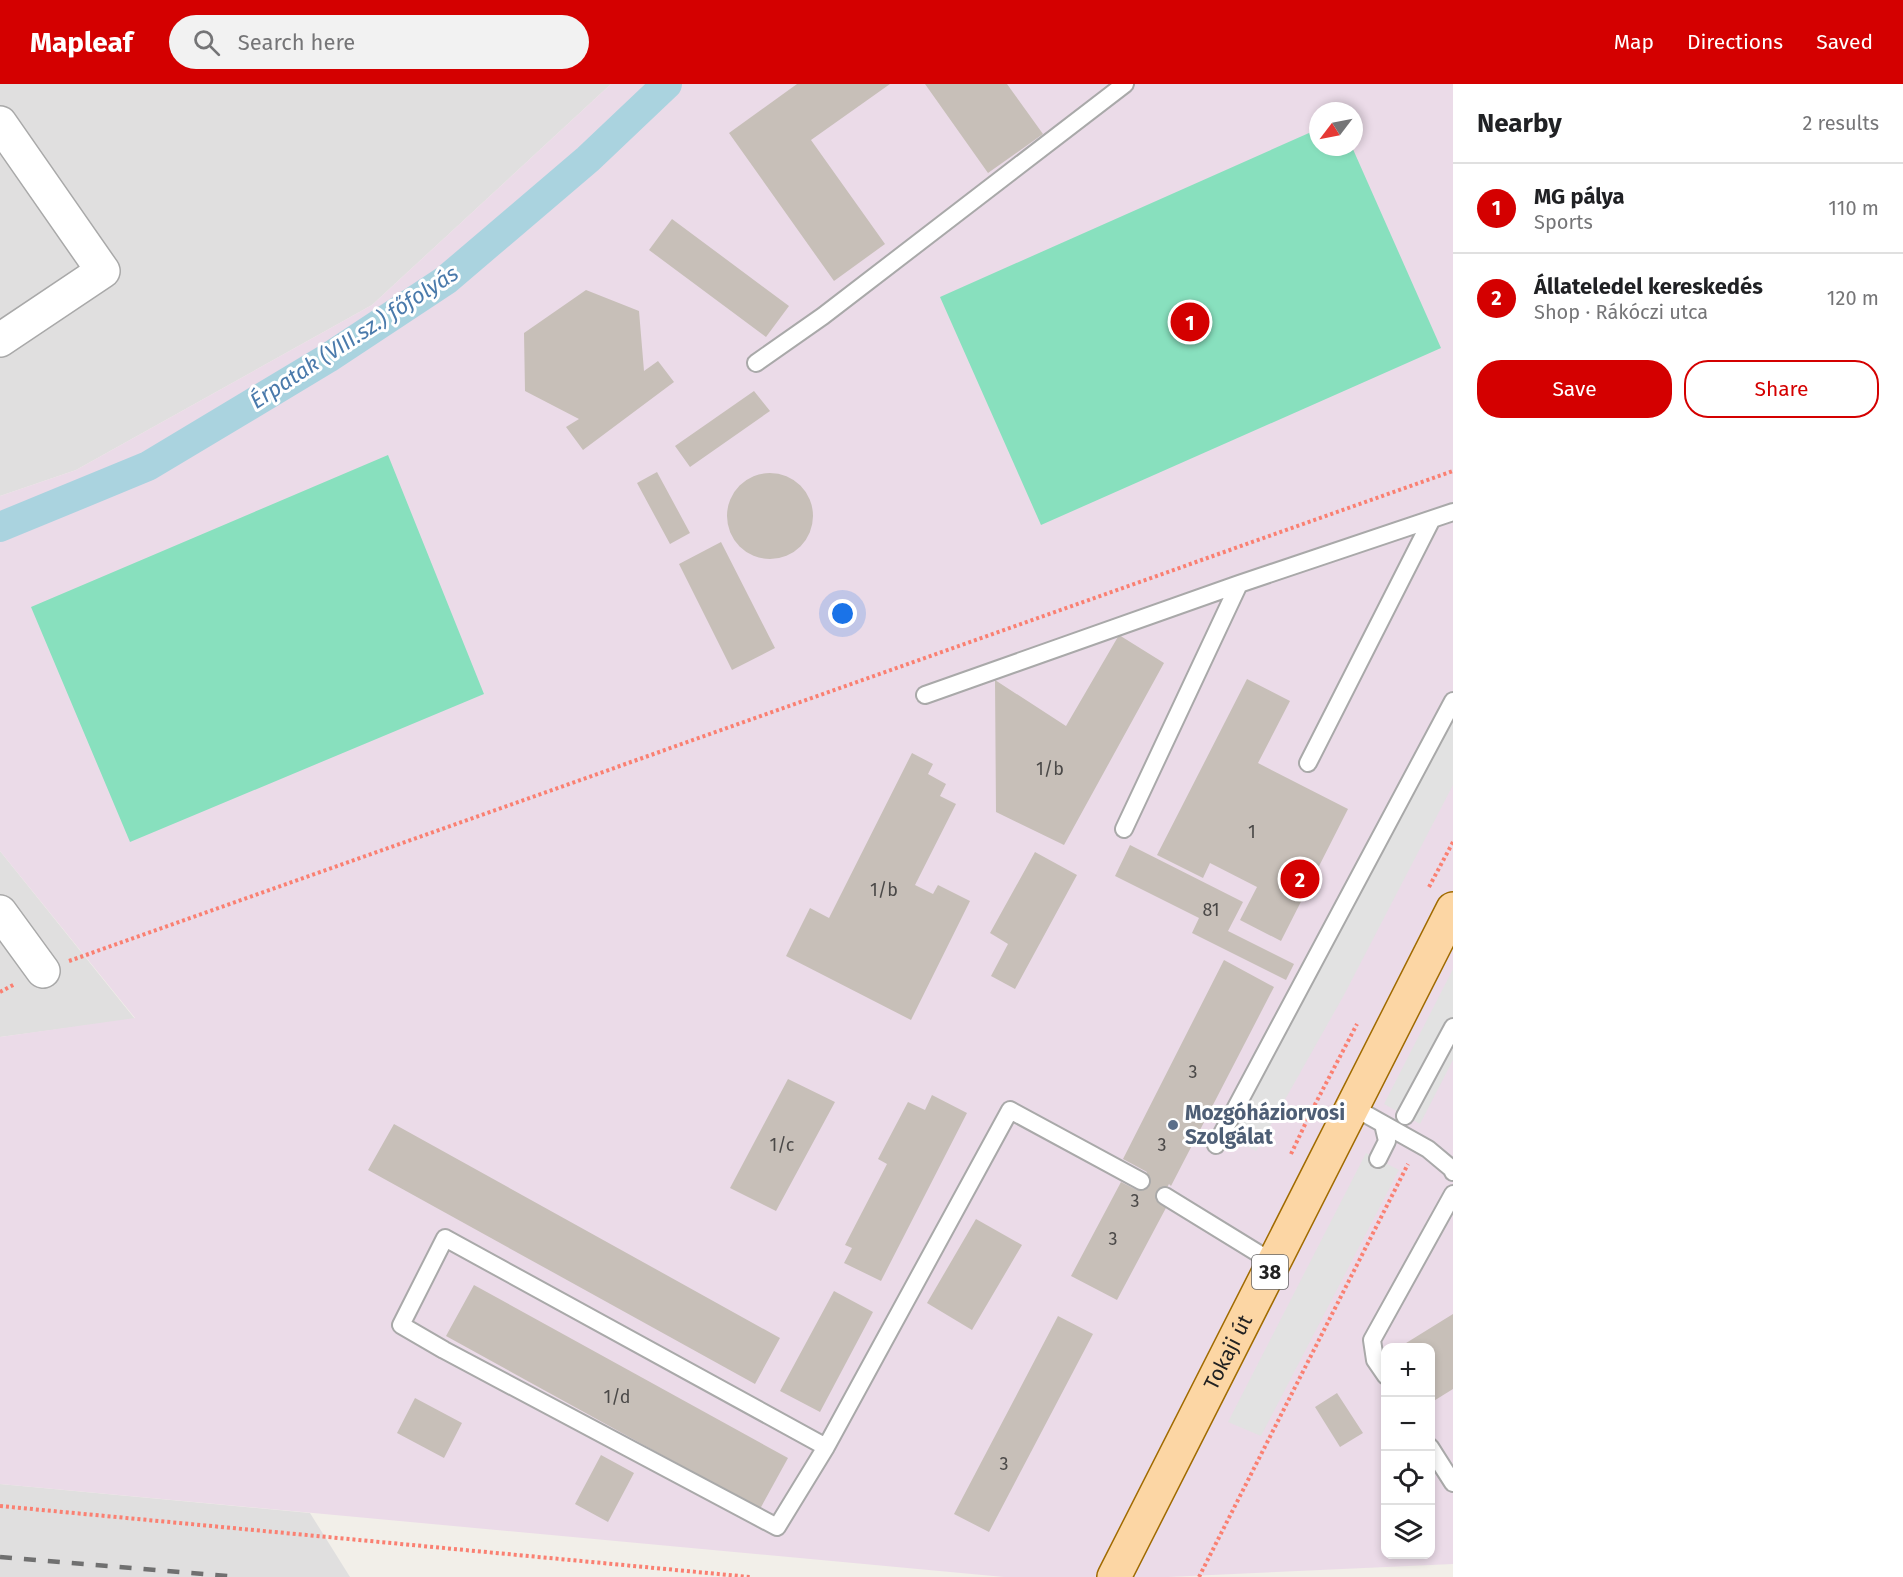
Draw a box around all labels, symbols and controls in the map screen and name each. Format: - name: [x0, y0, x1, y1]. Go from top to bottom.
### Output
- search box: [169, 15, 589, 69]
- text: Mapleaf: [30, 26, 133, 59]
- icon: search: [190, 26, 223, 59]
- text: Search here: [238, 29, 355, 56]
- text: Map: [1614, 29, 1654, 55]
- text: Directions: [1687, 29, 1783, 55]
- text: Saved: [1816, 29, 1873, 55]
- north arrow: [1309, 102, 1363, 156]
- text: Nearby: [1477, 108, 1562, 139]
- text: 2 results: [1802, 111, 1879, 135]
- text: MG pálya: [1534, 183, 1625, 210]
- text: 1: [1492, 196, 1501, 220]
- text: 110 m: [1828, 196, 1879, 220]
- text: Sports: [1534, 210, 1593, 234]
- water label: Érpatak (VIII.sz.) főfolyás: [245, 260, 463, 414]
- text: Állateledel kereskedés: [1534, 273, 1763, 300]
- text: 2: [1491, 286, 1502, 310]
- text: 120 m: [1827, 286, 1879, 310]
- pin: 1: [1170, 300, 1210, 344]
- text: Shop · Rákóczi utca: [1534, 300, 1708, 324]
- button: Save: [1477, 360, 1672, 418]
- button: Share: [1684, 360, 1879, 418]
- your location: [828, 599, 857, 628]
- house number: 1/b: [1036, 758, 1064, 780]
- house number: 1: [1248, 821, 1256, 843]
- pin: 2: [1280, 856, 1320, 902]
- house number: 1/b: [870, 879, 898, 901]
- house number: 81: [1202, 899, 1220, 921]
- house number: 3: [1189, 1061, 1197, 1083]
- place label: Mozgóháziorvosi Szolgálat: [1185, 1100, 1345, 1150]
- marker: Mozgóháziorvosi Szolgálat: [1166, 1118, 1180, 1132]
- house number: 1/c: [770, 1134, 795, 1156]
- house number: 3: [1158, 1134, 1166, 1156]
- house number: 3: [1131, 1190, 1139, 1212]
- house number: 3: [1109, 1228, 1117, 1250]
- road number: 38: [1252, 1255, 1288, 1289]
- street label: Tokaji út: [1198, 1310, 1258, 1394]
- map controls: [1381, 1343, 1435, 1559]
- button: +: [1381, 1343, 1435, 1397]
- house number: 1/d: [603, 1386, 631, 1408]
- button: −: [1381, 1397, 1435, 1451]
- button: locate: [1381, 1451, 1435, 1505]
- house number: 3: [1000, 1453, 1008, 1475]
- button: layers: [1381, 1505, 1435, 1559]

